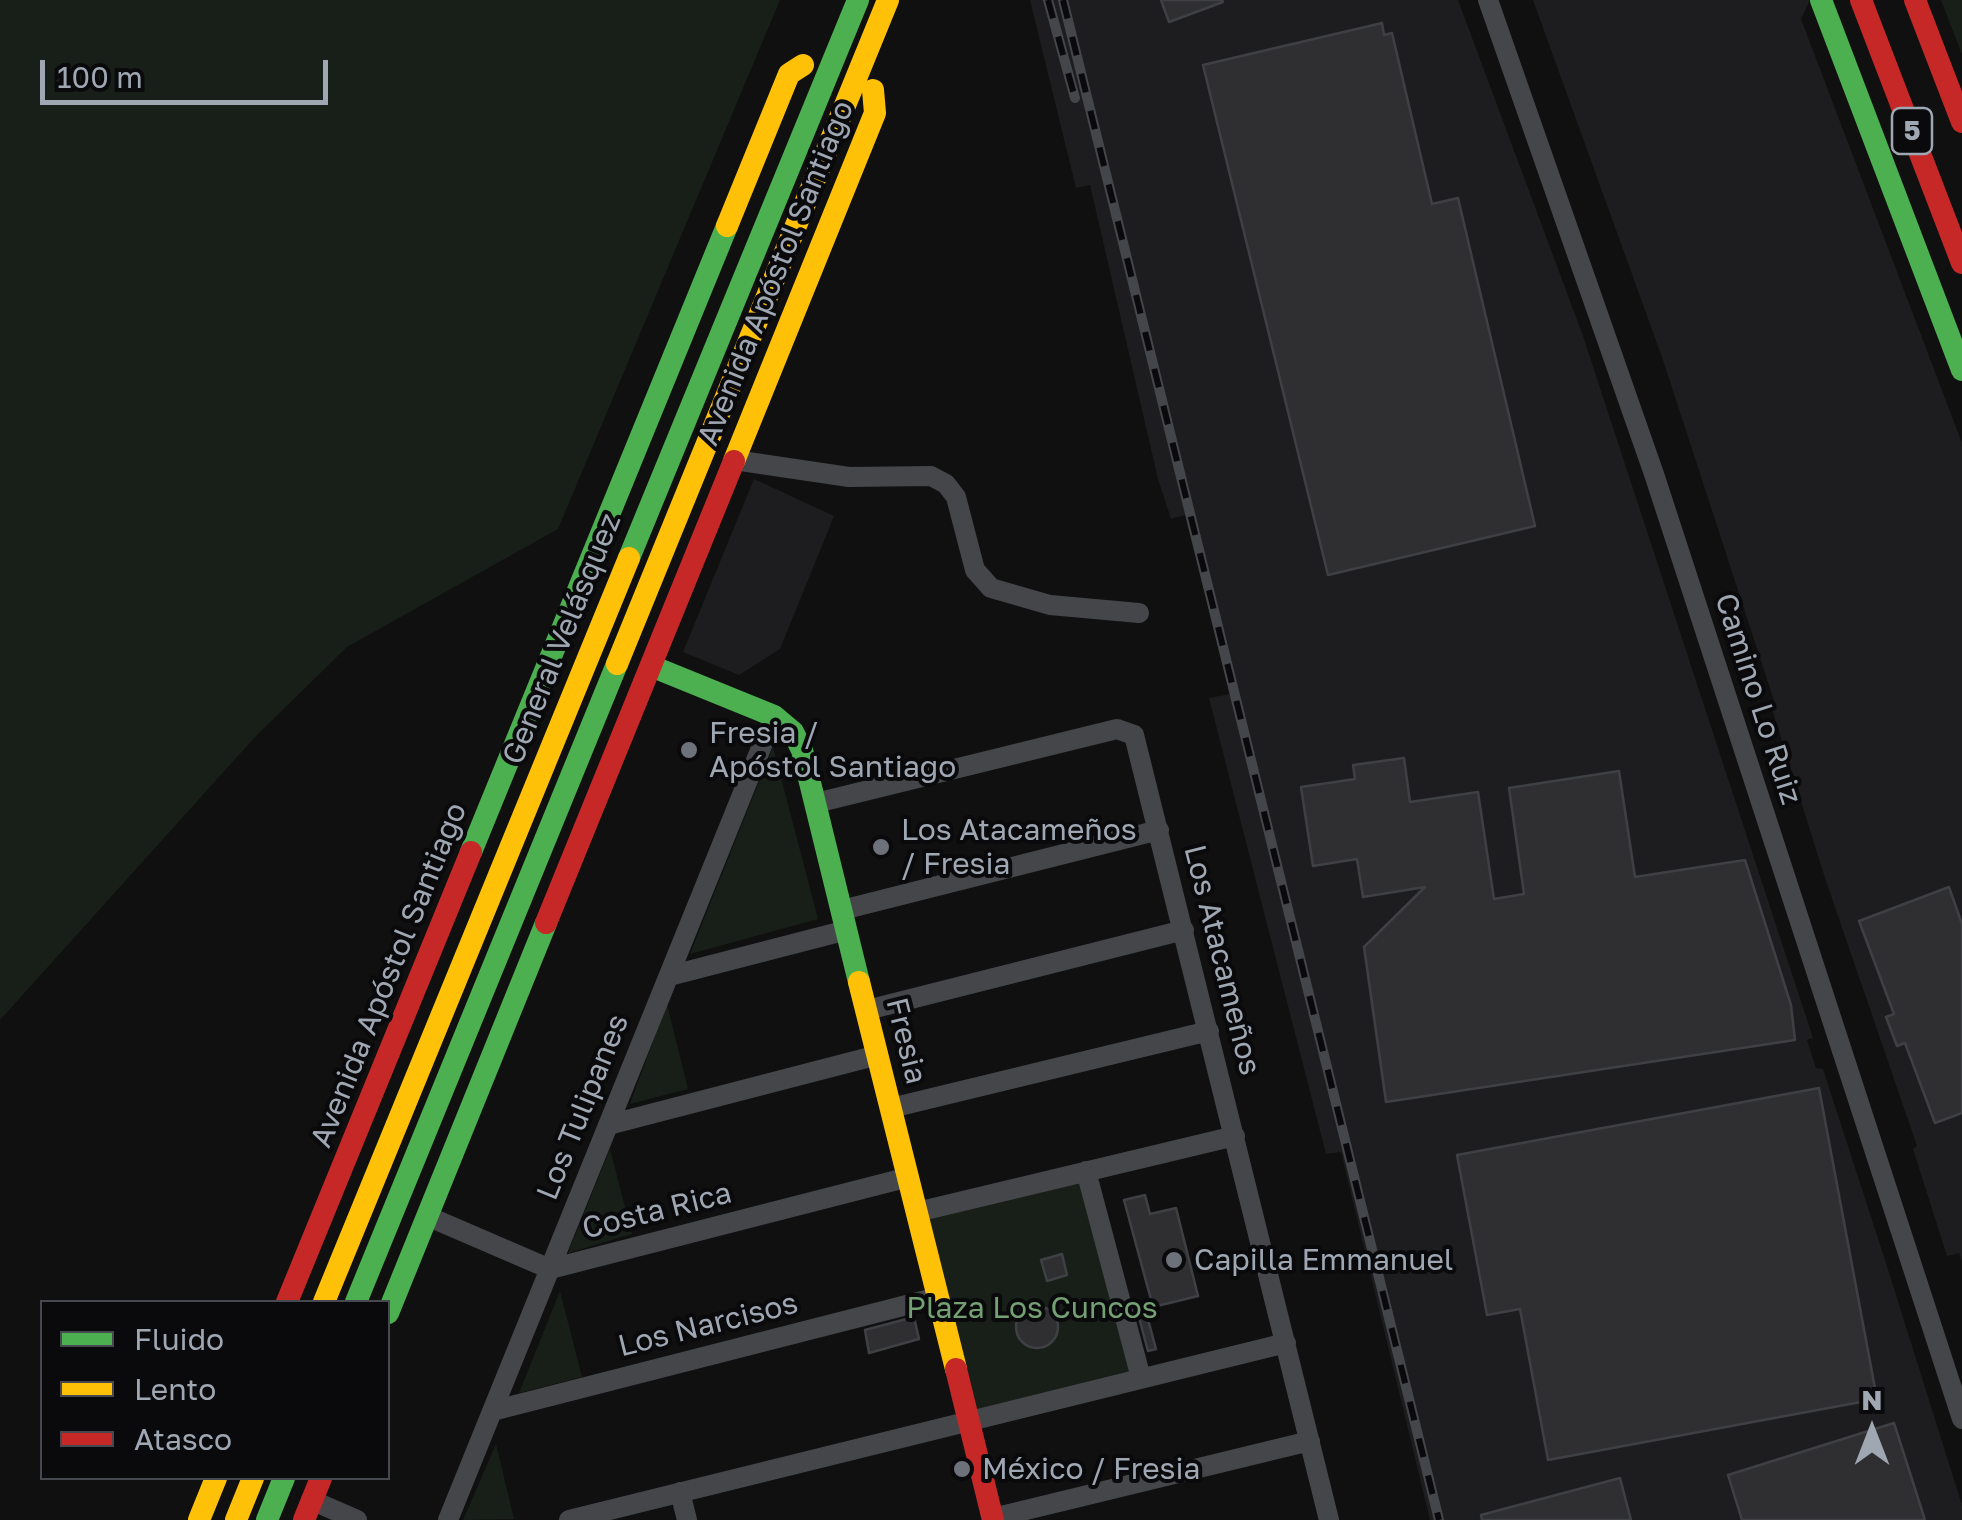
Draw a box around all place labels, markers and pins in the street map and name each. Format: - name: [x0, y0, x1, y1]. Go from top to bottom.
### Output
- place label: Fresia / Apóstol Santiago: [709, 715, 956, 786]
- marker: Fresia / Apóstol Santiago: [678, 739, 700, 761]
- place label: Los Atacameños / Fresia: [901, 812, 1137, 882]
- marker: Los Atacameños / Fresia: [870, 836, 892, 858]
- place label: Capilla Emmanuel: [1194, 1242, 1453, 1278]
- marker: Capilla Emmanuel: [1163, 1249, 1185, 1271]
- place label: México / Fresia: [982, 1451, 1200, 1487]
- marker: México / Fresia: [951, 1458, 973, 1480]

